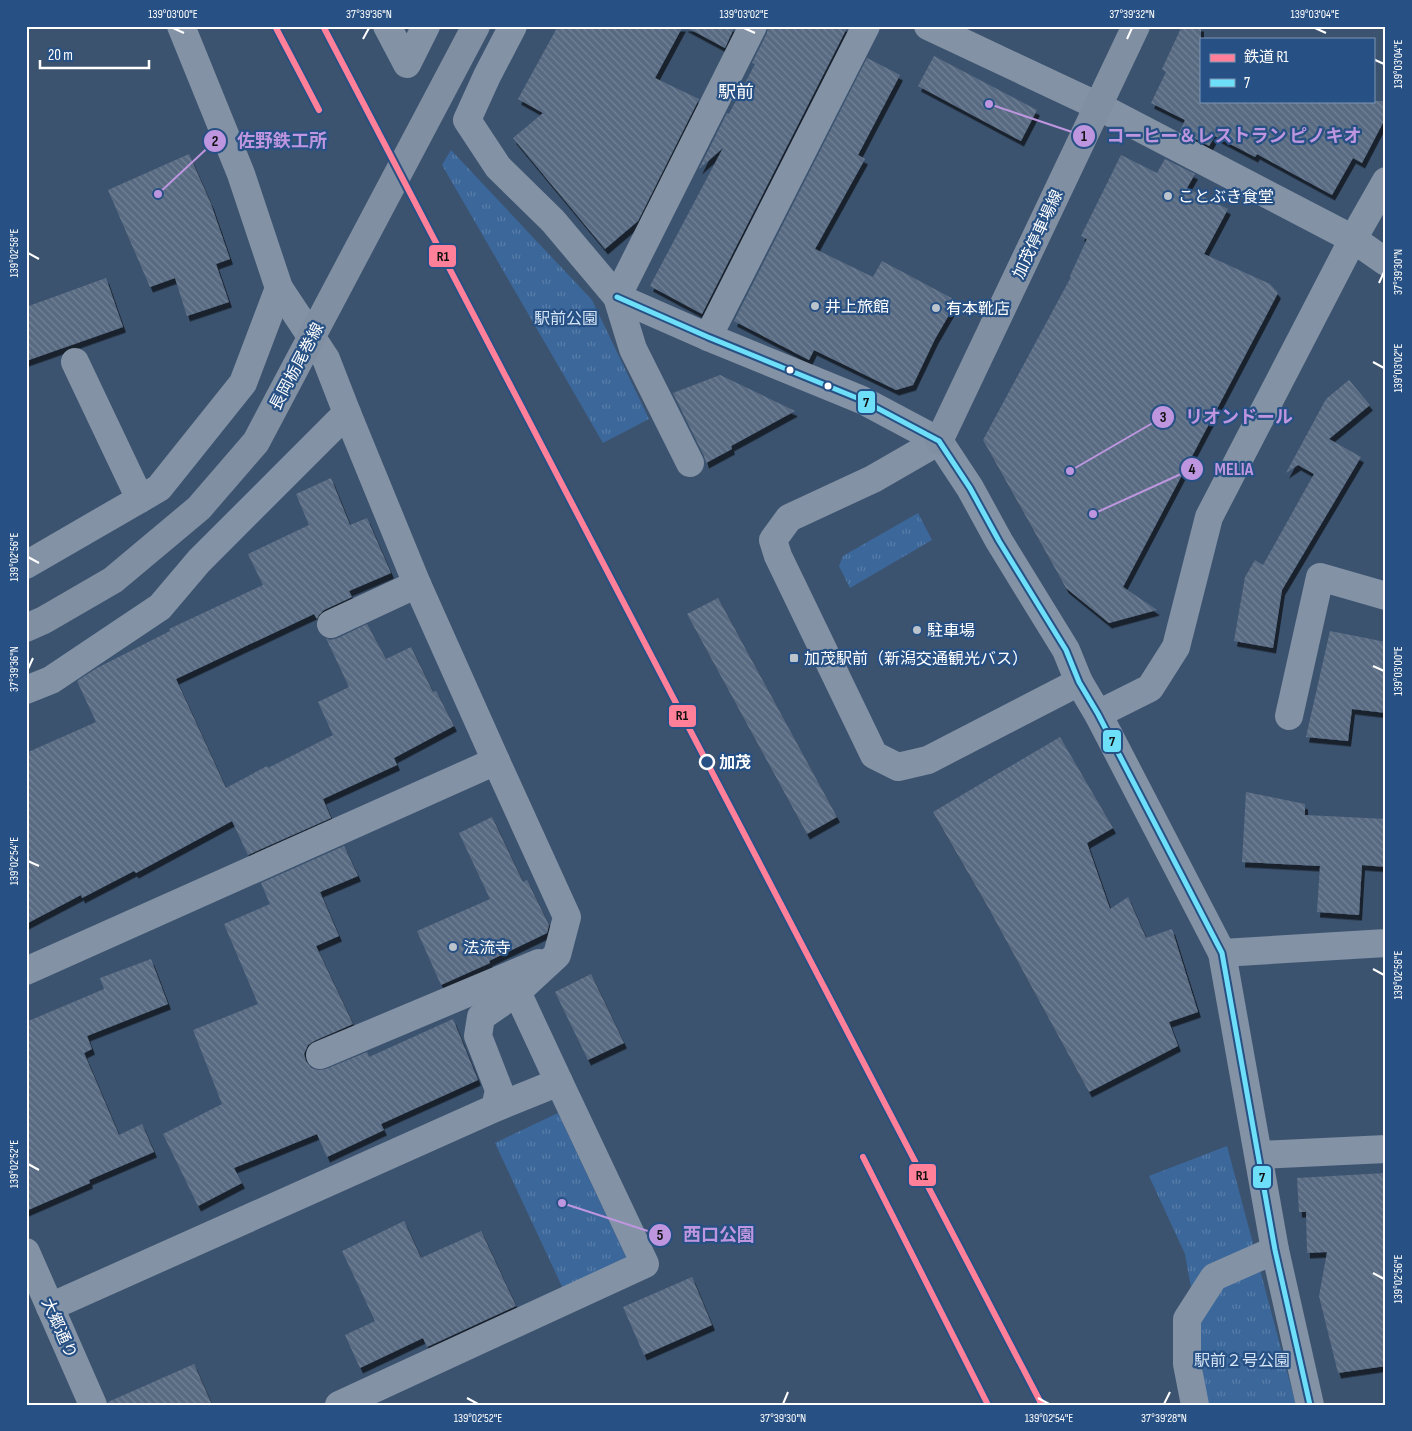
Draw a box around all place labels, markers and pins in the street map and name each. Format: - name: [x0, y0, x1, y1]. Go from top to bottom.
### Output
- callout: コーヒー＆レストラン ピノキオ: [1072, 119, 1371, 152]
- callout: 佐野鉄工所: [202, 124, 337, 157]
- place label: ことぶき食堂: [1178, 188, 1274, 207]
- marker: ことぶき食堂: [1162, 190, 1174, 202]
- place label: 井上旅館: [825, 298, 889, 317]
- marker: 井上旅館: [809, 300, 821, 312]
- place label: 有本靴店: [946, 300, 1010, 319]
- marker: 有本靴店: [930, 302, 942, 314]
- unlabelled marker: [785, 365, 795, 375]
- unlabelled marker: [823, 381, 833, 391]
- callout: リオンドール: [1150, 400, 1303, 433]
- callout: MELIA: [1179, 452, 1263, 485]
- place label: 駐車場: [927, 622, 975, 641]
- marker: 駐車場: [911, 624, 923, 636]
- place label: 加茂駅前（新潟交通観光バス）: [804, 650, 1028, 669]
- marker: 加茂駅前（新潟交通観光バス）: [788, 652, 800, 664]
- marker: 加茂: [699, 754, 715, 770]
- place label: 加茂: [719, 754, 751, 773]
- place label: 法流寺: [463, 939, 511, 958]
- marker: 法流寺: [447, 941, 459, 953]
- callout: 西口公園: [648, 1218, 765, 1251]

